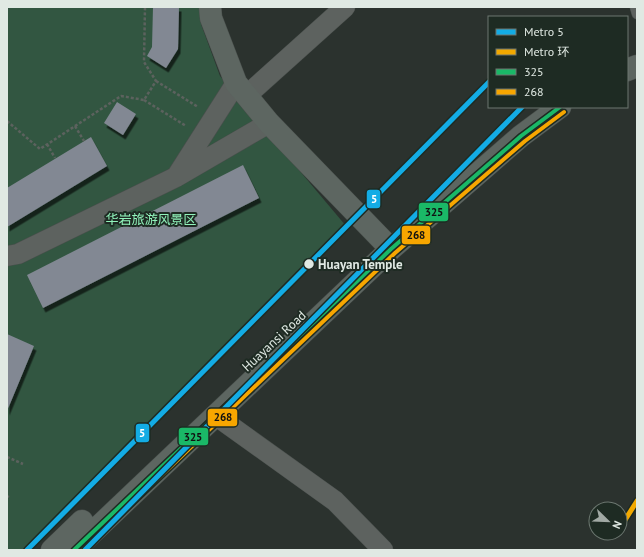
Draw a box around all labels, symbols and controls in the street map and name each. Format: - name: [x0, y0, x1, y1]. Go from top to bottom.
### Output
- legend: [488, 16, 628, 108]
- text: Metro 5: [524, 24, 564, 39]
- text: Metro 环: [524, 44, 569, 59]
- text: 325: [524, 64, 544, 79]
- text: 268: [524, 84, 544, 99]
- line badge: 5: [366, 189, 381, 209]
- text: 5: [371, 192, 377, 206]
- line badge: 325: [418, 202, 449, 222]
- text: 325: [425, 205, 443, 219]
- park label: 华岩旅游风景区: [105, 211, 197, 228]
- line badge: 268: [401, 225, 431, 245]
- text: 268: [407, 228, 425, 242]
- place label: Huayan Temple: [318, 256, 403, 273]
- marker: Huayan Temple: [302, 257, 316, 271]
- street label: Huayansi Road: [238, 307, 310, 375]
- line badge: 268: [207, 408, 238, 427]
- text: 268: [214, 410, 232, 424]
- line badge: 5: [135, 423, 150, 443]
- text: 5: [139, 426, 145, 440]
- line badge: 325: [178, 427, 209, 446]
- text: 325: [184, 430, 202, 444]
- north arrow: [588, 501, 628, 541]
- text: N: [609, 519, 625, 531]

